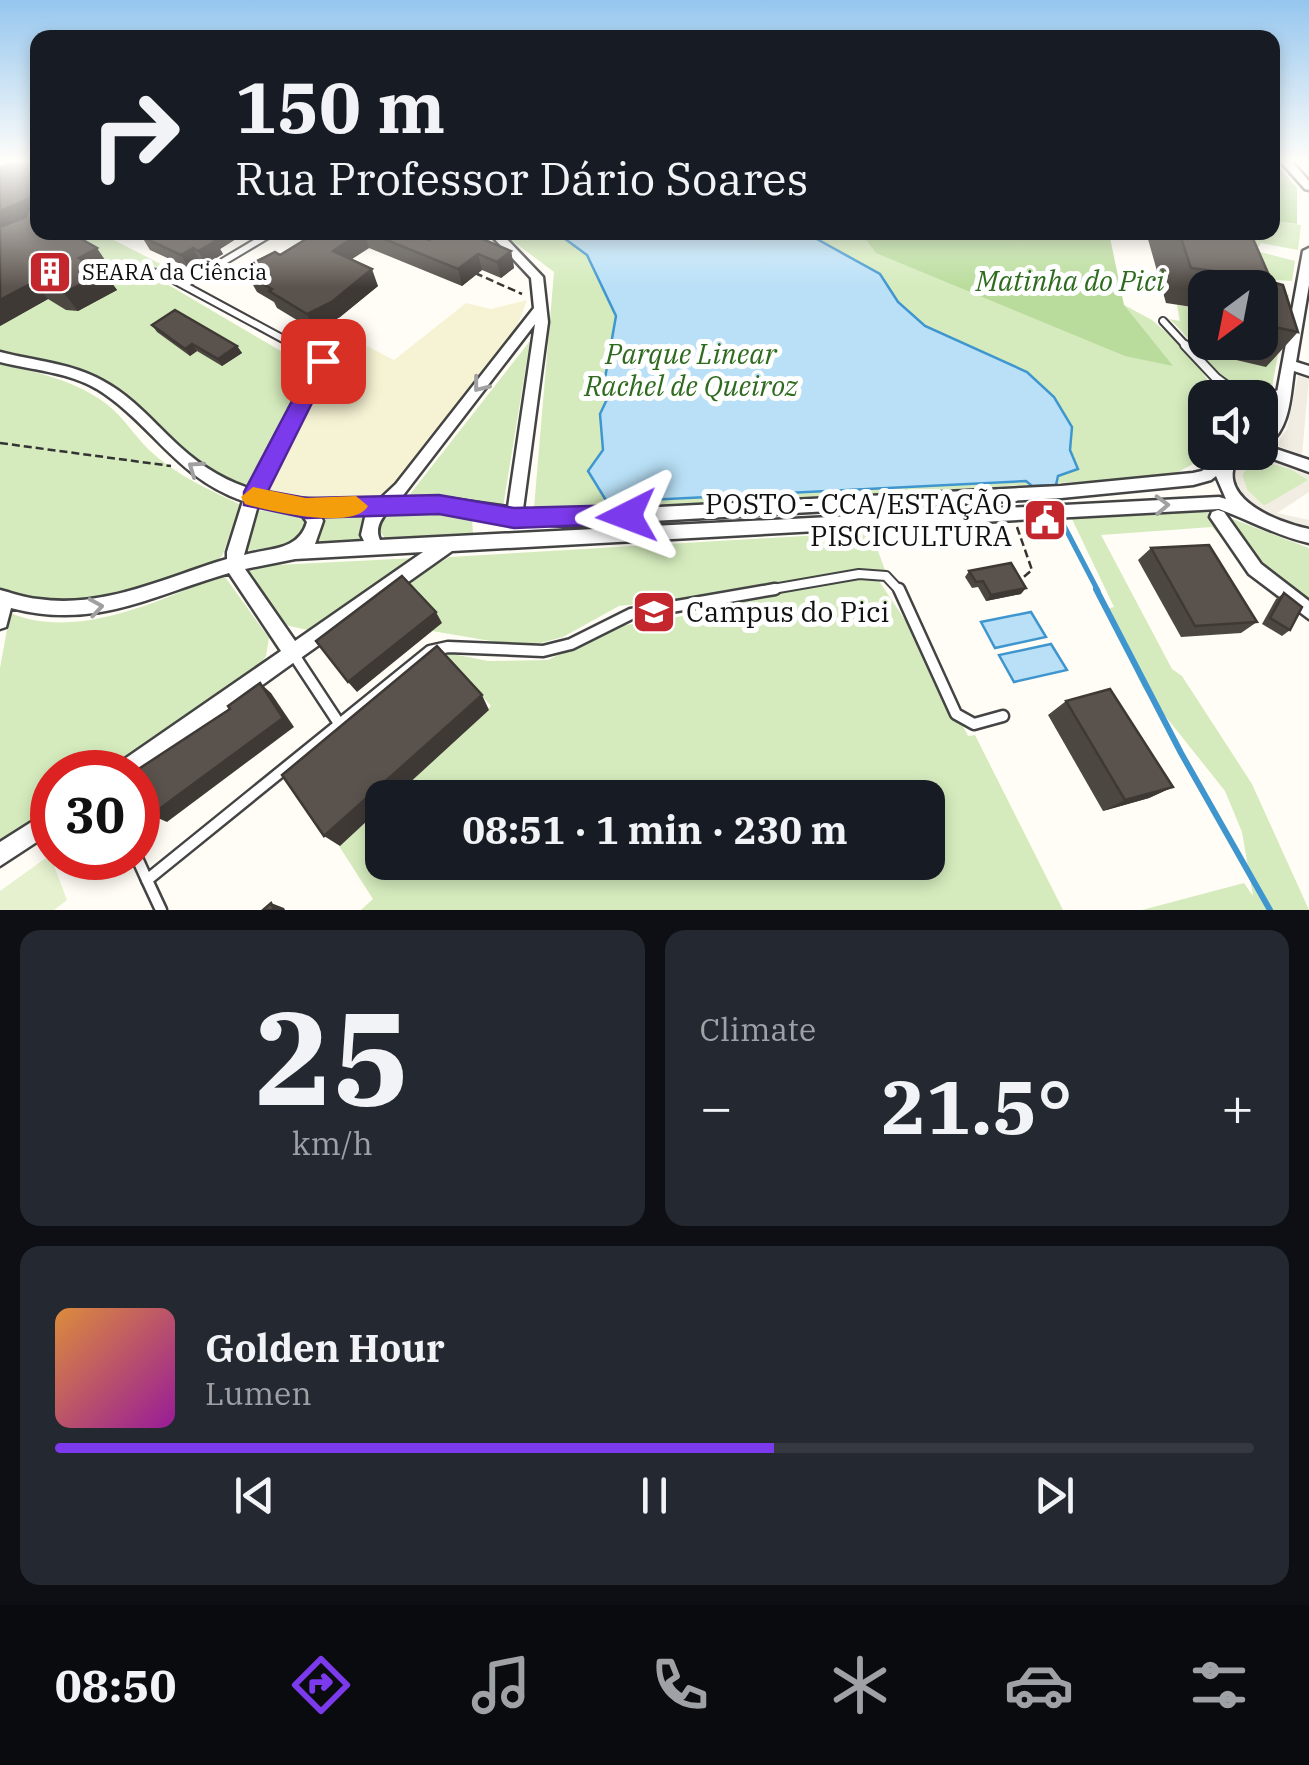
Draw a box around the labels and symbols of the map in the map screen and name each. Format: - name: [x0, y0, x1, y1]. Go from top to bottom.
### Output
- building icon: SEARA da Ciência: [27, 249, 73, 295]
- place label: SEARA da Ciência: [82, 257, 267, 286]
- park label: Matinha do Pici: [975, 262, 1165, 299]
- north arrow: [1188, 270, 1278, 360]
- pin: [281, 319, 366, 404]
- park label: Parque Linear Rachel de Queiroz: [583, 335, 798, 404]
- one-way arrow: [474, 374, 492, 392]
- one-way arrow: [188, 462, 207, 480]
- position arrow: [575, 464, 679, 568]
- place label: POSTO - CCA/ESTAÇÃO PISCICULTURA: [705, 485, 1012, 554]
- one-way arrow: [1155, 495, 1171, 516]
- public building icon: POSTO - CCA/ESTAÇÃO PISCICULTURA: [1022, 497, 1068, 543]
- school or university icon: Campus do Pici: [631, 589, 677, 635]
- place label: Campus do Pici: [686, 593, 889, 630]
- one-way arrow: [87, 597, 104, 618]
- speed limit sign: 30: [30, 750, 160, 880]

